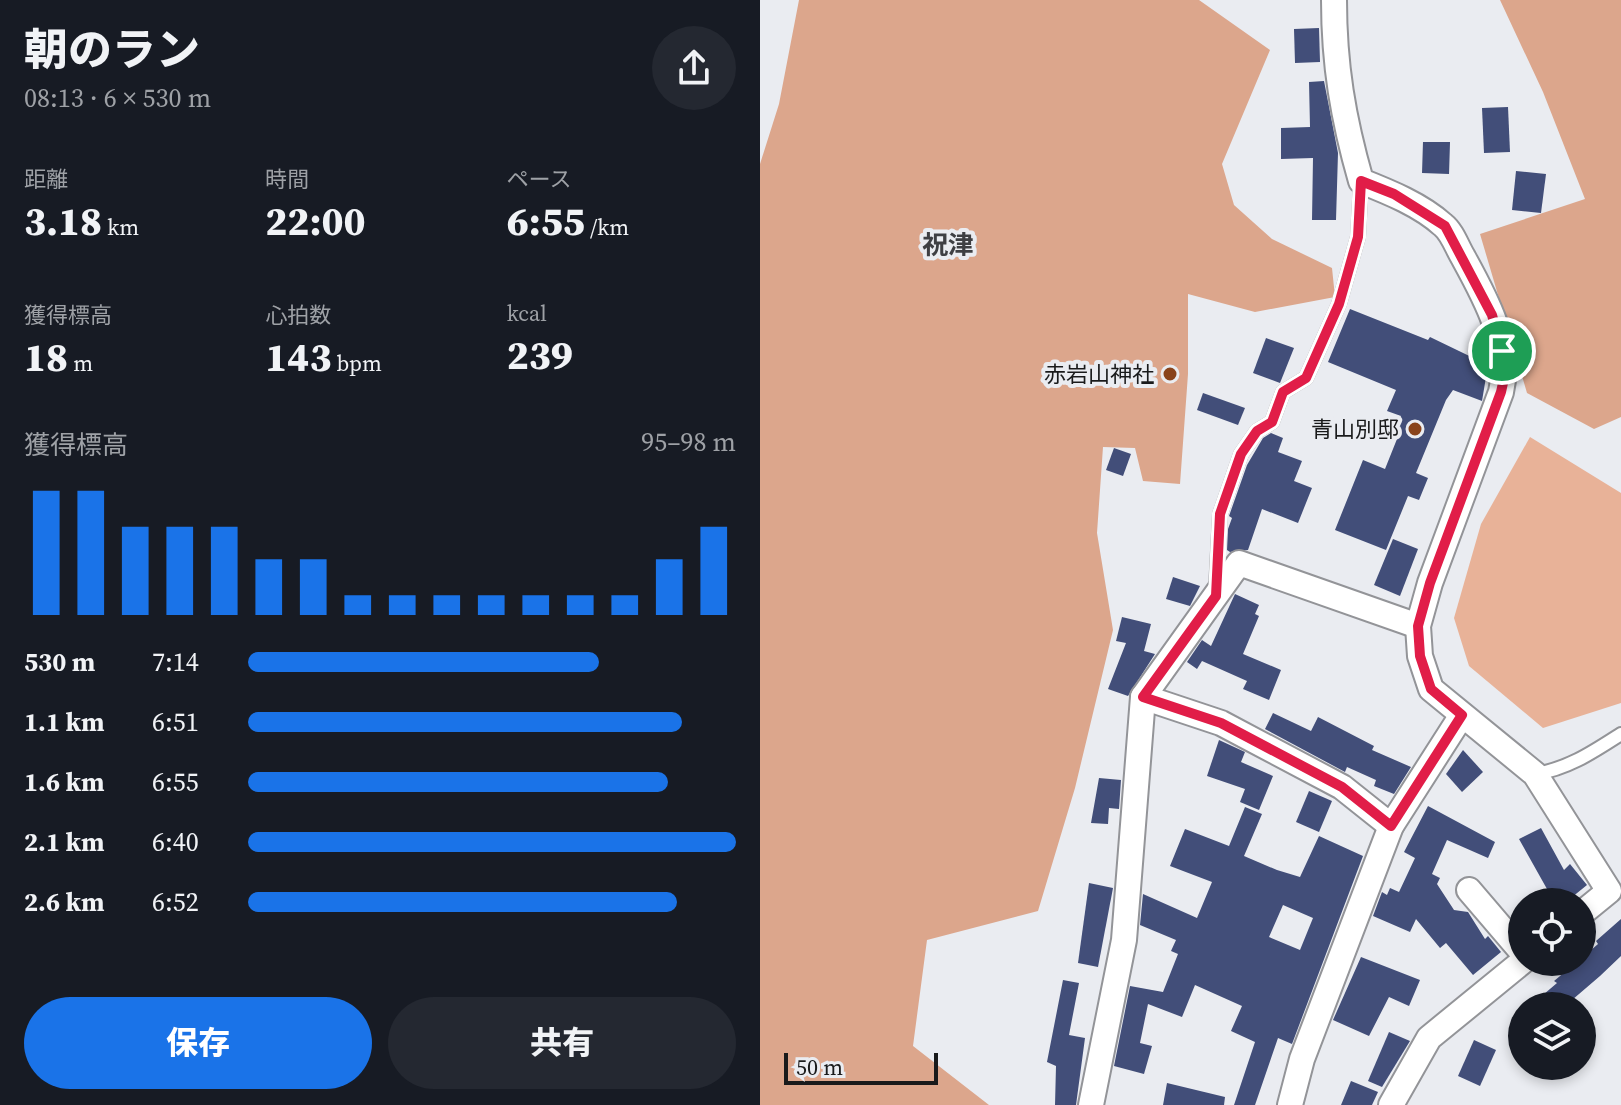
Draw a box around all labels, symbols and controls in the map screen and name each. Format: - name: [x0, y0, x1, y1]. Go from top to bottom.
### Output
- text: 朝のラン: [24, 19, 200, 80]
- button: share: [652, 26, 736, 110]
- text: 08:13 · 6 × 530 m: [24, 80, 211, 116]
- text: 距離: [24, 164, 68, 194]
- text: 時間: [265, 164, 309, 194]
- text: ペース: [507, 164, 572, 194]
- text: 3.18: [24, 194, 102, 248]
- text: 22:00: [265, 194, 366, 248]
- text: 6:55: [507, 194, 585, 248]
- text: km: [102, 212, 139, 242]
- text: /km: [585, 212, 629, 242]
- district label: 祝津: [922, 227, 974, 263]
- text: kcal: [507, 298, 547, 328]
- text: 獲得標高: [24, 300, 112, 330]
- text: 心拍数: [265, 300, 331, 330]
- pin: [1468, 317, 1536, 385]
- text: 239: [507, 328, 573, 382]
- icon: arrive: [1480, 329, 1524, 373]
- text: 18: [24, 330, 68, 384]
- text: 143: [265, 330, 331, 384]
- text: m: [68, 348, 93, 378]
- text: bpm: [331, 348, 382, 378]
- place label: 赤岩山神社: [1044, 359, 1154, 389]
- marker: 赤岩山神社: [1161, 365, 1179, 383]
- place label: 青山別邸: [1311, 414, 1399, 444]
- marker: 青山別邸: [1406, 420, 1424, 438]
- text: 95–98 m: [641, 424, 736, 460]
- text: 獲得標高: [24, 427, 128, 463]
- text: 530 m: [24, 644, 95, 680]
- text: 7:14: [152, 644, 199, 680]
- text: 1.1 km: [24, 704, 105, 740]
- text: 6:51: [152, 704, 199, 740]
- text: 1.6 km: [24, 764, 105, 800]
- text: 6:55: [152, 764, 199, 800]
- text: 2.1 km: [24, 824, 105, 860]
- text: 6:40: [152, 824, 199, 860]
- text: 2.6 km: [24, 884, 105, 920]
- text: 6:52: [152, 884, 199, 920]
- map controls: [1508, 888, 1596, 1080]
- button: locate: [1508, 888, 1596, 976]
- button: layers: [1508, 992, 1596, 1080]
- button: 保存: [24, 997, 372, 1089]
- button: 共有: [388, 997, 736, 1089]
- scale bar: [784, 1049, 938, 1085]
- text: 50 m: [796, 1052, 843, 1082]

